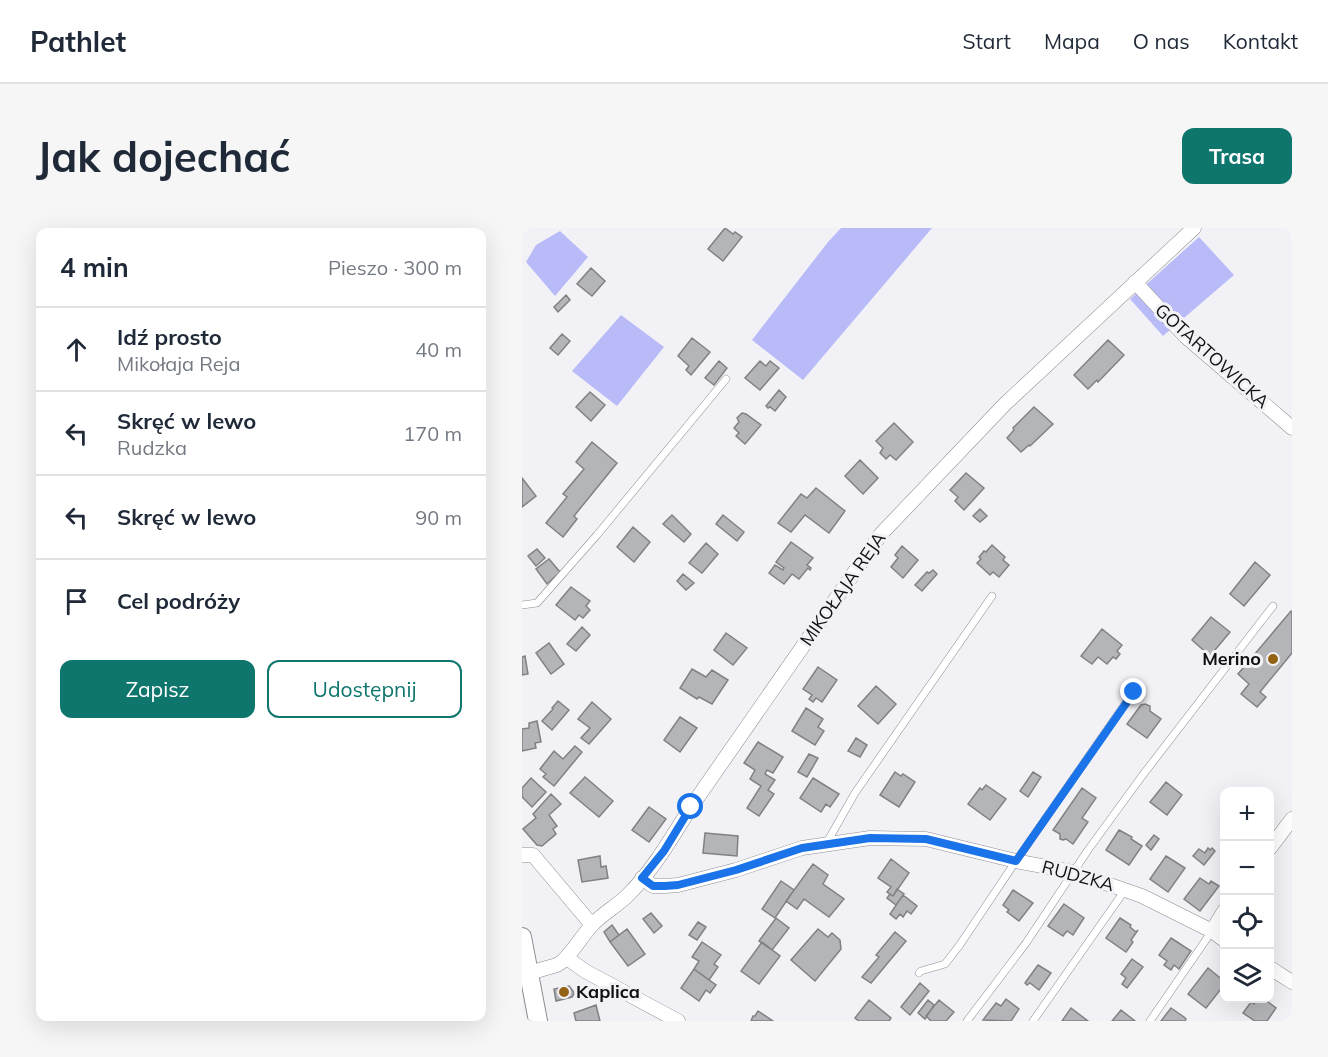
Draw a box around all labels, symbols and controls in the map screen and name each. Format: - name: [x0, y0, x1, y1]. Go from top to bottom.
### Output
- text: Pathlet: [30, 24, 126, 59]
- text: Start: [962, 28, 1011, 54]
- text: Mapa: [1044, 28, 1100, 54]
- text: O nas: [1133, 28, 1190, 54]
- text: Kontakt: [1223, 28, 1298, 54]
- button: Trasa: [1182, 128, 1292, 184]
- text: Jak dojechać: [36, 130, 291, 183]
- text: 4 min: [60, 251, 129, 284]
- text: Pieszo · 300 m: [328, 255, 462, 280]
- street label: GOTARTOWICKA: [1150, 298, 1274, 413]
- text: Idź prosto: [117, 323, 222, 351]
- icon: ahead: [60, 333, 93, 366]
- text: 40 m: [415, 337, 462, 362]
- text: Mikołaja Reja: [117, 351, 240, 376]
- text: Skręć w lewo: [117, 407, 256, 435]
- icon: left: [60, 417, 93, 450]
- text: 170 m: [403, 421, 462, 446]
- text: Rudzka: [117, 435, 187, 460]
- icon: left: [60, 501, 93, 534]
- text: Skręć w lewo: [117, 503, 256, 531]
- text: 90 m: [415, 505, 462, 530]
- street label: MIKOŁAJA REJA: [795, 527, 890, 650]
- icon: arrive: [60, 585, 93, 618]
- text: Cel podróży: [117, 587, 240, 615]
- place label: Merino: [1202, 647, 1261, 670]
- marker: Merino: [1266, 652, 1280, 666]
- button: Zapisz: [60, 660, 255, 718]
- button: Udostępnij: [267, 660, 462, 718]
- route end: [1120, 678, 1146, 704]
- map controls: [1220, 787, 1274, 1003]
- button: +: [1220, 787, 1274, 841]
- route start: [677, 793, 703, 819]
- button: −: [1220, 841, 1274, 895]
- street label: RUDZKA: [1040, 855, 1117, 896]
- button: locate: [1220, 895, 1274, 949]
- button: layers: [1220, 949, 1274, 1003]
- place label: Kaplica: [576, 980, 640, 1003]
- marker: Kaplica: [557, 985, 571, 999]

